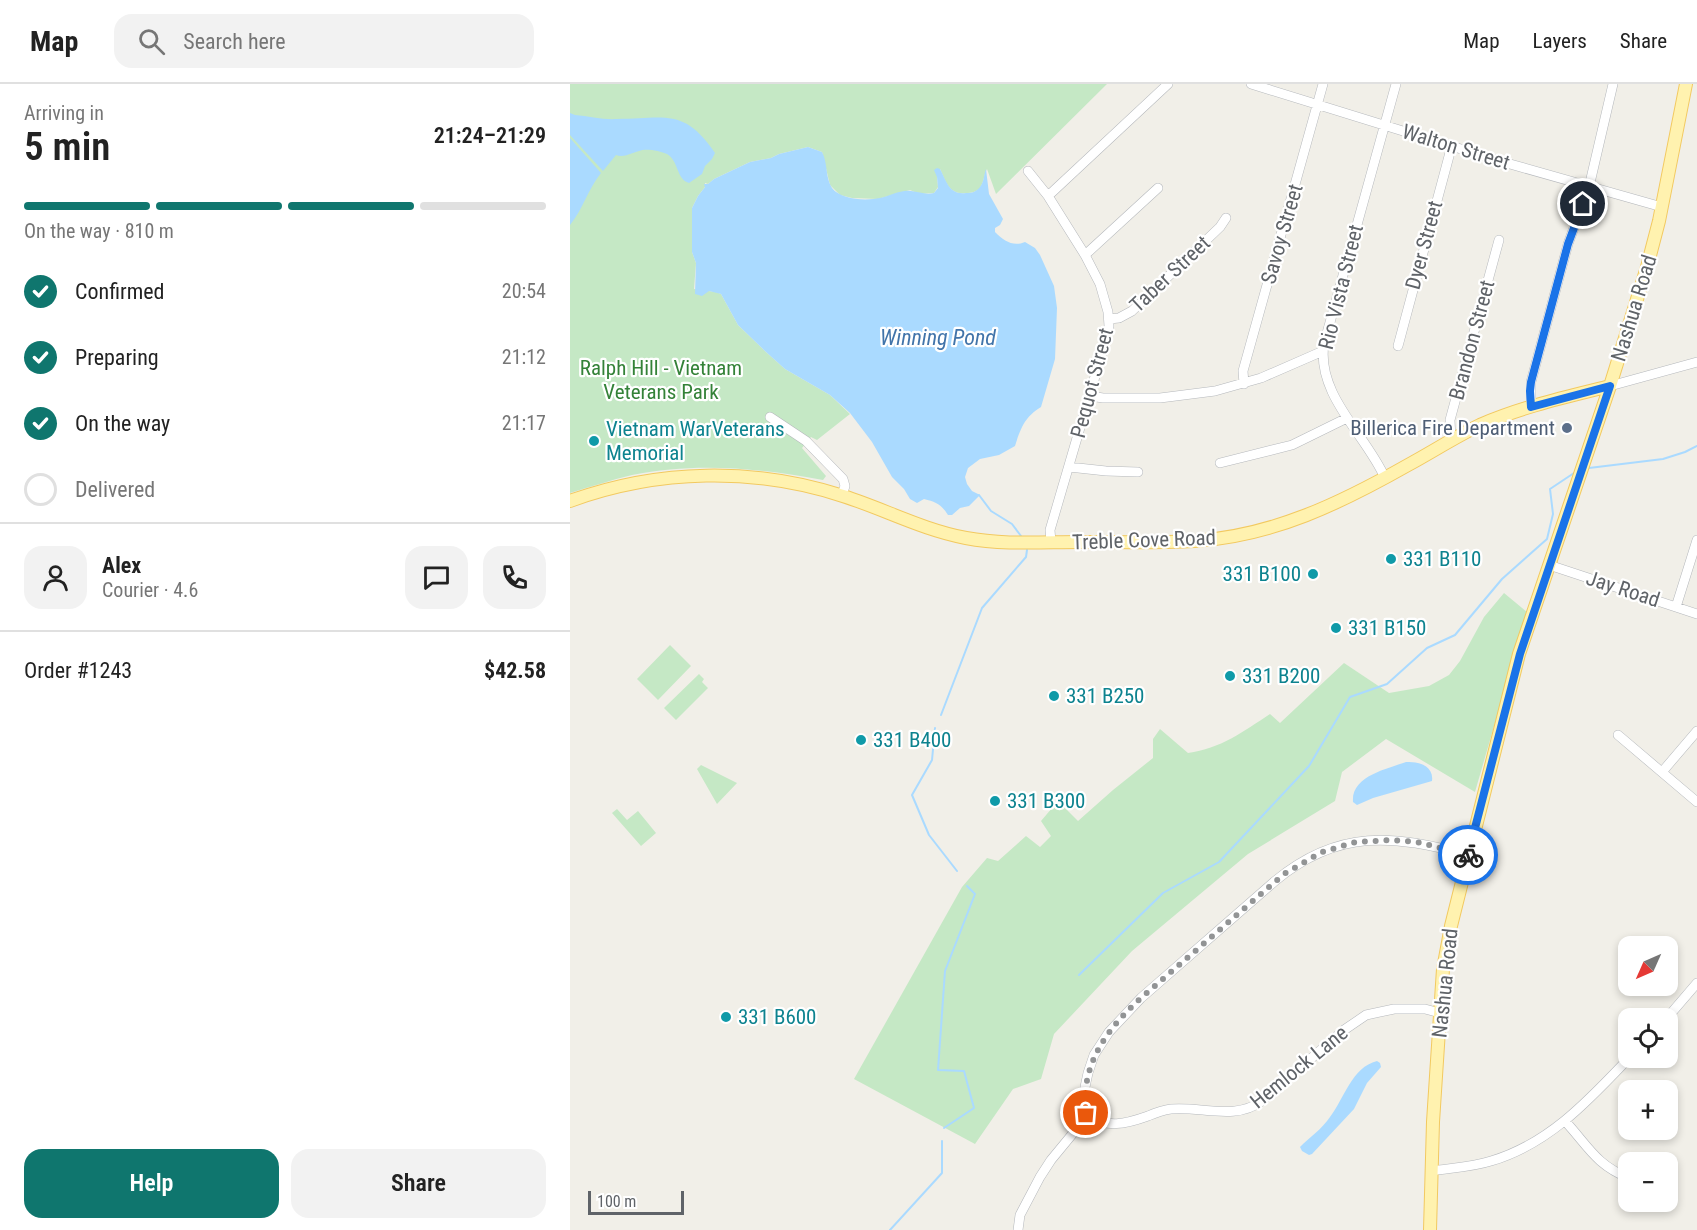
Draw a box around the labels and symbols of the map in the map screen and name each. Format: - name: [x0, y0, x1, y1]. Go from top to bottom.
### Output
- street label: Walton Street: [1399, 119, 1513, 175]
- pin: [1557, 178, 1608, 229]
- street label: Savoy Street: [1256, 181, 1308, 287]
- street label: Dyer Street: [1401, 198, 1447, 292]
- street label: Rio Vista Street: [1314, 222, 1368, 352]
- street label: Taber Street: [1125, 231, 1215, 317]
- street label: Nashua Road: [1606, 252, 1662, 364]
- street label: Brandon Street: [1445, 278, 1499, 402]
- water label: Winning Pond: [880, 325, 996, 350]
- street label: Pequot Street: [1066, 325, 1118, 441]
- park label: Ralph Hill - Vietnam Veterans Park: [580, 356, 742, 404]
- place label: Billerica Fire Department: [1350, 416, 1555, 440]
- place label: Vietnam WarVeterans Memorial: [606, 417, 785, 465]
- marker: Billerica Fire Department: [1560, 421, 1574, 435]
- marker: Vietnam WarVeterans Memorial: [587, 434, 601, 448]
- street label: Treble Cove Road: [1072, 525, 1216, 555]
- place label: 331 B110: [1403, 547, 1481, 571]
- marker: 331 B110: [1384, 552, 1398, 566]
- place label: 331 B100: [1223, 562, 1301, 586]
- street label: Jay Road: [1583, 566, 1663, 612]
- marker: 331 B100: [1306, 567, 1320, 581]
- place label: 331 B150: [1348, 616, 1426, 640]
- marker: 331 B150: [1329, 621, 1343, 635]
- place label: 331 B200: [1242, 664, 1320, 688]
- marker: 331 B200: [1223, 669, 1237, 683]
- place label: 331 B250: [1066, 684, 1144, 708]
- marker: 331 B250: [1047, 689, 1061, 703]
- place label: 331 B400: [873, 728, 951, 752]
- marker: 331 B400: [854, 733, 868, 747]
- place label: 331 B300: [1007, 789, 1085, 813]
- marker: 331 B300: [988, 794, 1002, 808]
- courier: [1438, 825, 1498, 885]
- street label: Nashua Road: [1427, 927, 1463, 1039]
- north arrow: [1618, 936, 1678, 996]
- place label: 331 B600: [738, 1005, 816, 1029]
- marker: 331 B600: [719, 1010, 733, 1024]
- street label: Hemlock Lane: [1246, 1020, 1353, 1113]
- pin: [1060, 1087, 1111, 1138]
- scale bar: [588, 1188, 684, 1216]

